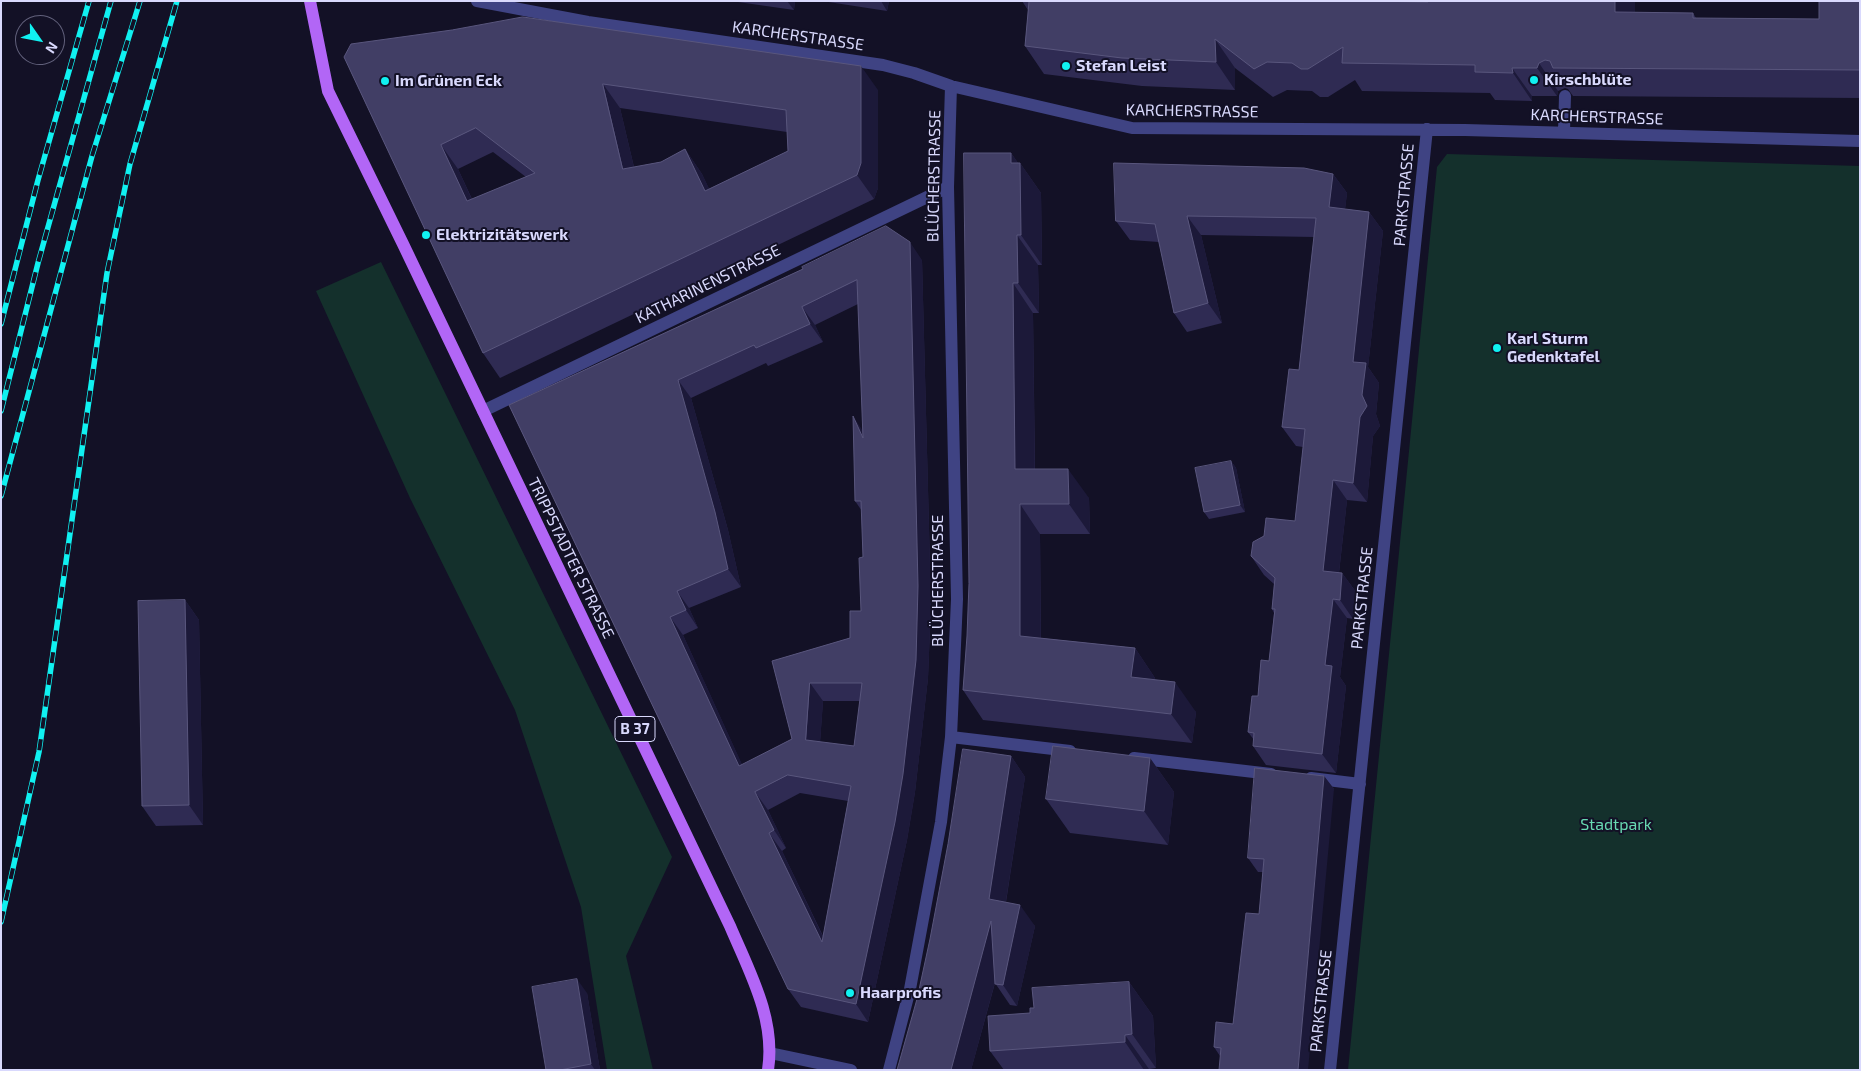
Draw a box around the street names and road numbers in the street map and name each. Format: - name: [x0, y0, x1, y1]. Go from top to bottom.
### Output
- street label: KARCHERSTRASSE: [731, 17, 865, 55]
- street label: KARCHERSTRASSE: [1125, 100, 1259, 122]
- street label: KARCHERSTRASSE: [1530, 105, 1664, 129]
- street label: BLÜCHERSTRASSE: [923, 110, 945, 242]
- street label: PARKSTRASSE: [1390, 143, 1418, 247]
- street label: KATHARINENSTRASSE: [632, 241, 784, 327]
- street label: TRIPPSTADTER STRASSE: [524, 474, 618, 642]
- street label: BLÜCHERSTRASSE: [928, 515, 948, 647]
- street label: PARKSTRASSE: [1347, 546, 1377, 650]
- road number: B 37: [615, 716, 655, 742]
- street label: PARKSTRASSE: [1306, 949, 1336, 1053]

